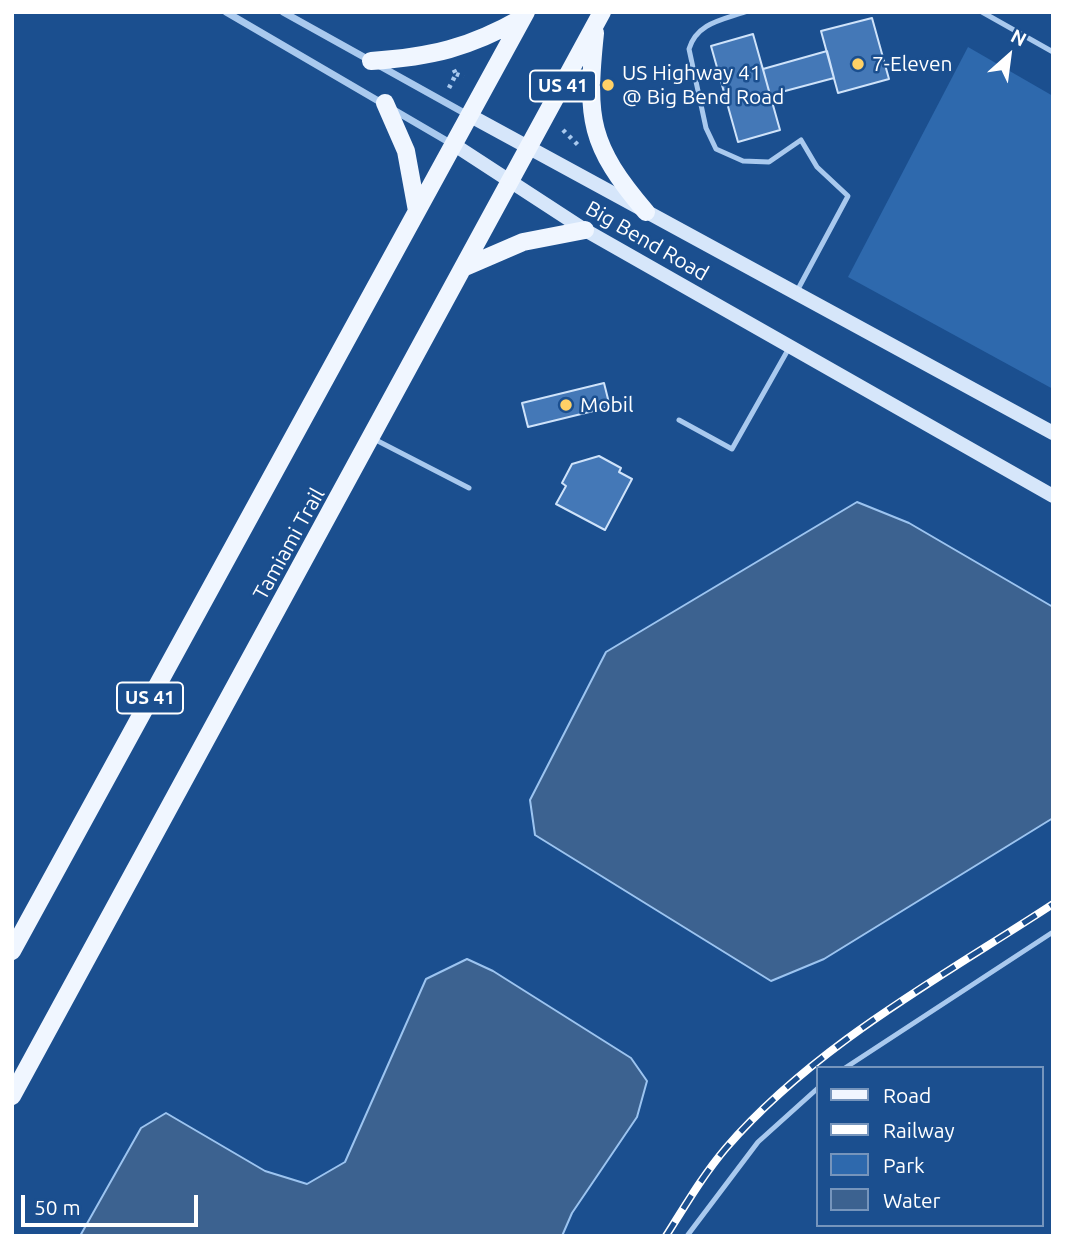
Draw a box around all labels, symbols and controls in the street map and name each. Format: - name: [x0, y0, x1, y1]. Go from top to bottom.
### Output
- north arrow: [974, 21, 1044, 91]
- text: N: [1007, 24, 1030, 51]
- place label: 7-Eleven: [872, 51, 953, 77]
- marker: 7-Eleven: [850, 56, 866, 72]
- place label: US Highway 41 @ Big Bend Road: [622, 60, 784, 110]
- road number: US 41: [530, 71, 596, 102]
- marker: US Highway 41 @ Big Bend Road: [600, 77, 616, 93]
- street label: Big Bend Road: [581, 196, 713, 286]
- place label: Mobil: [580, 392, 633, 418]
- marker: Mobil: [558, 397, 574, 413]
- street label: Tamiami Trail: [248, 484, 330, 604]
- road number: US 41: [117, 682, 183, 713]
- legend: [816, 1066, 1044, 1227]
- text: Road: [883, 1083, 931, 1107]
- text: Railway: [883, 1118, 955, 1142]
- text: Park: [883, 1153, 925, 1177]
- scale bar: [24, 1182, 201, 1226]
- text: Water: [883, 1188, 941, 1212]
- text: 50 m: [34, 1195, 81, 1219]

